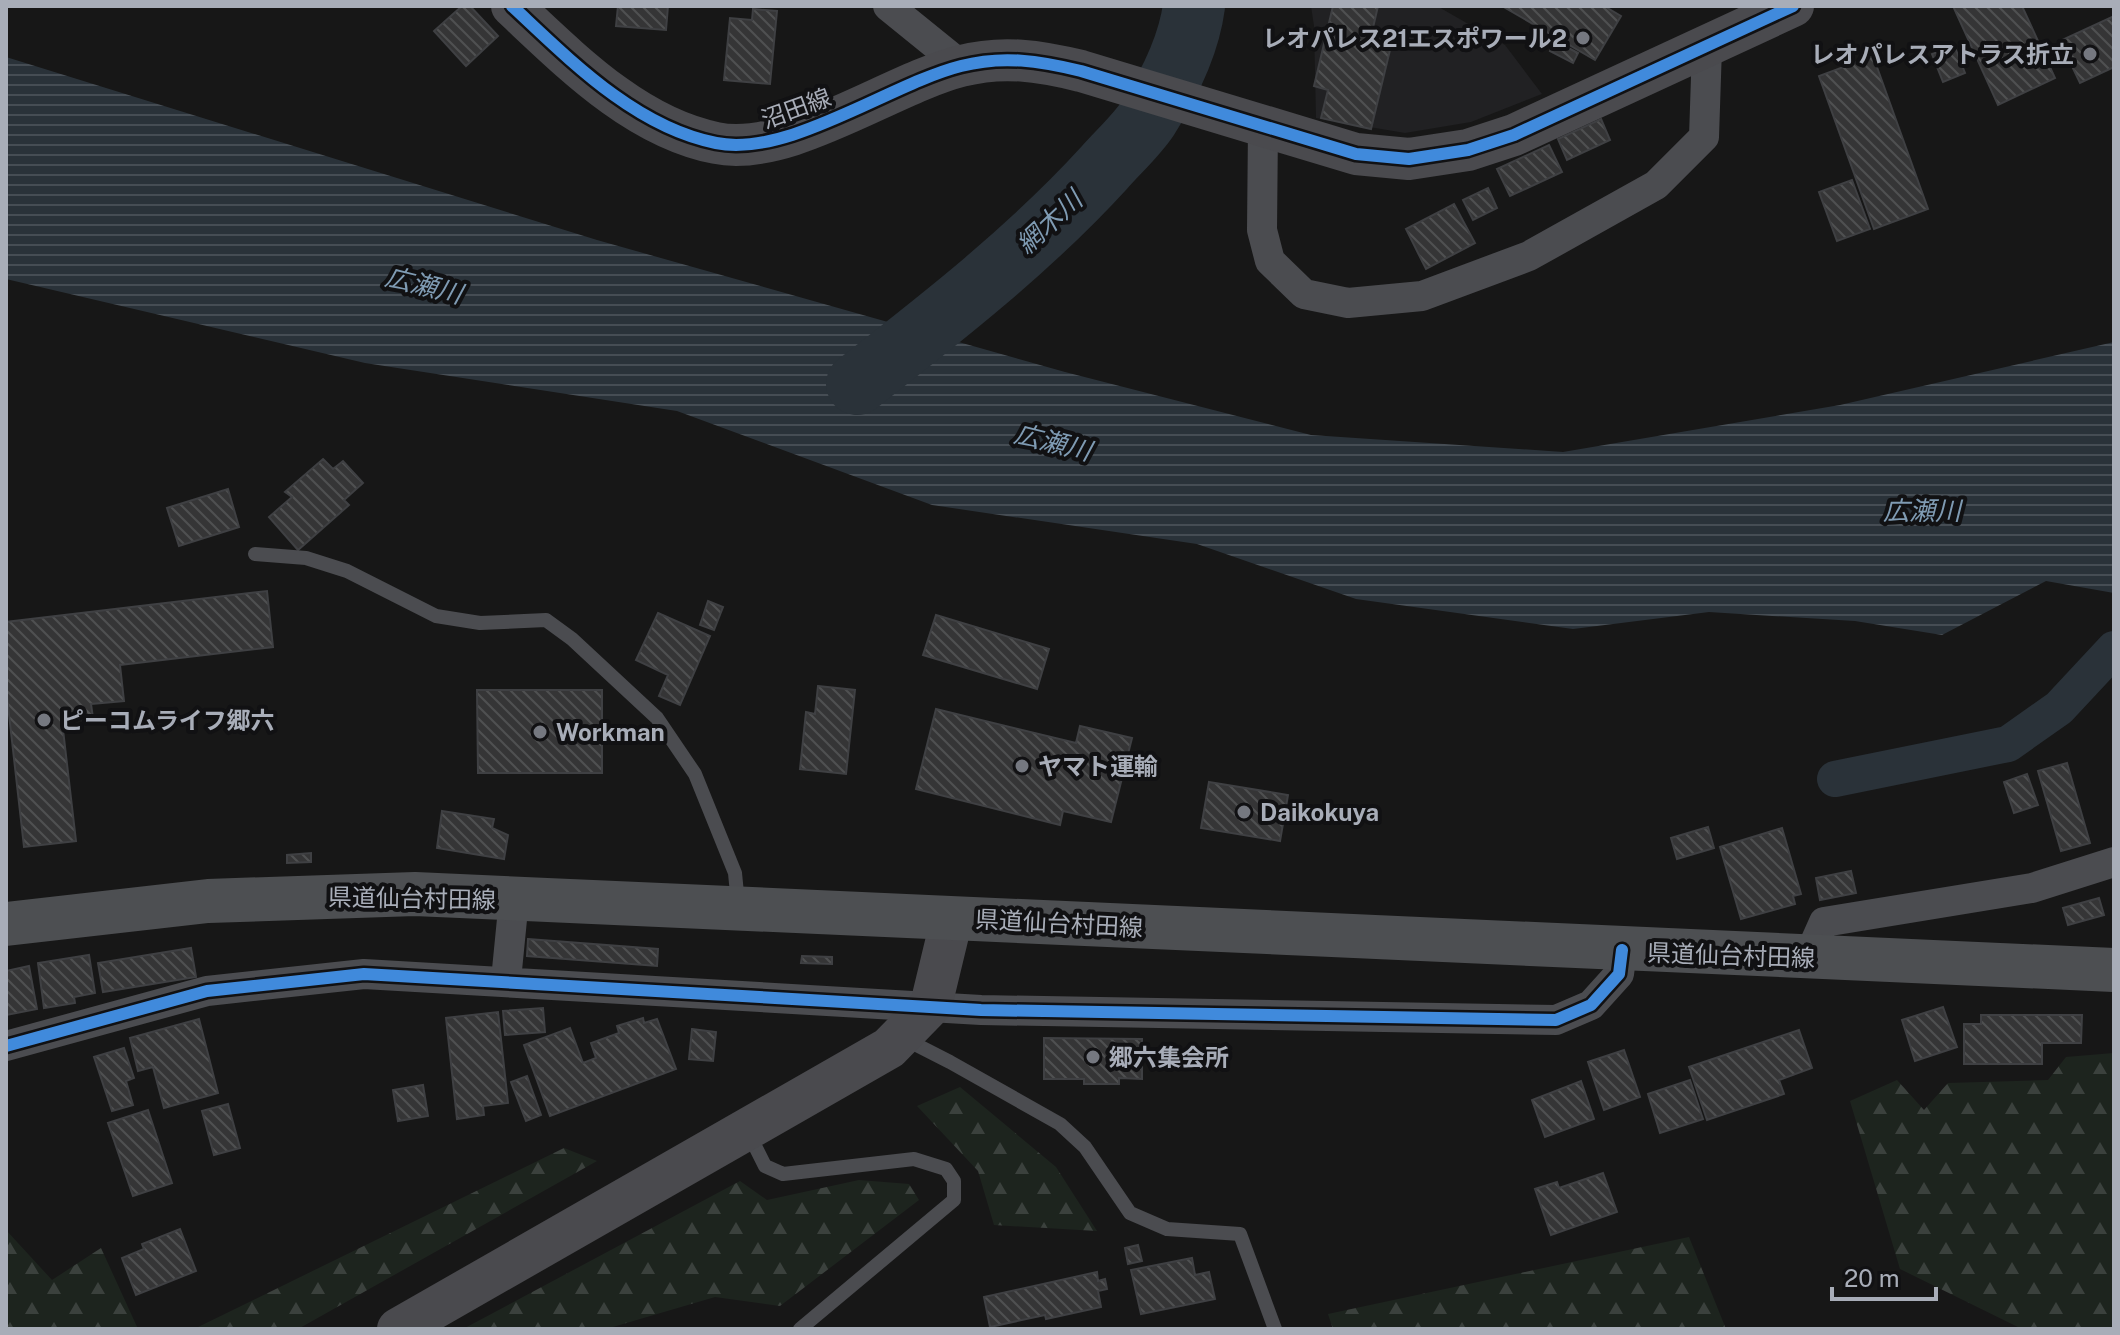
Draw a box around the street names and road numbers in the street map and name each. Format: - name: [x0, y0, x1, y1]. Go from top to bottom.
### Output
- street label: 沼田線: [757, 83, 835, 133]
- street label: 県道仙台村田線: [328, 883, 496, 913]
- street label: 県道仙台村田線: [974, 905, 1144, 941]
- street label: 県道仙台村田線: [1647, 938, 1815, 972]

